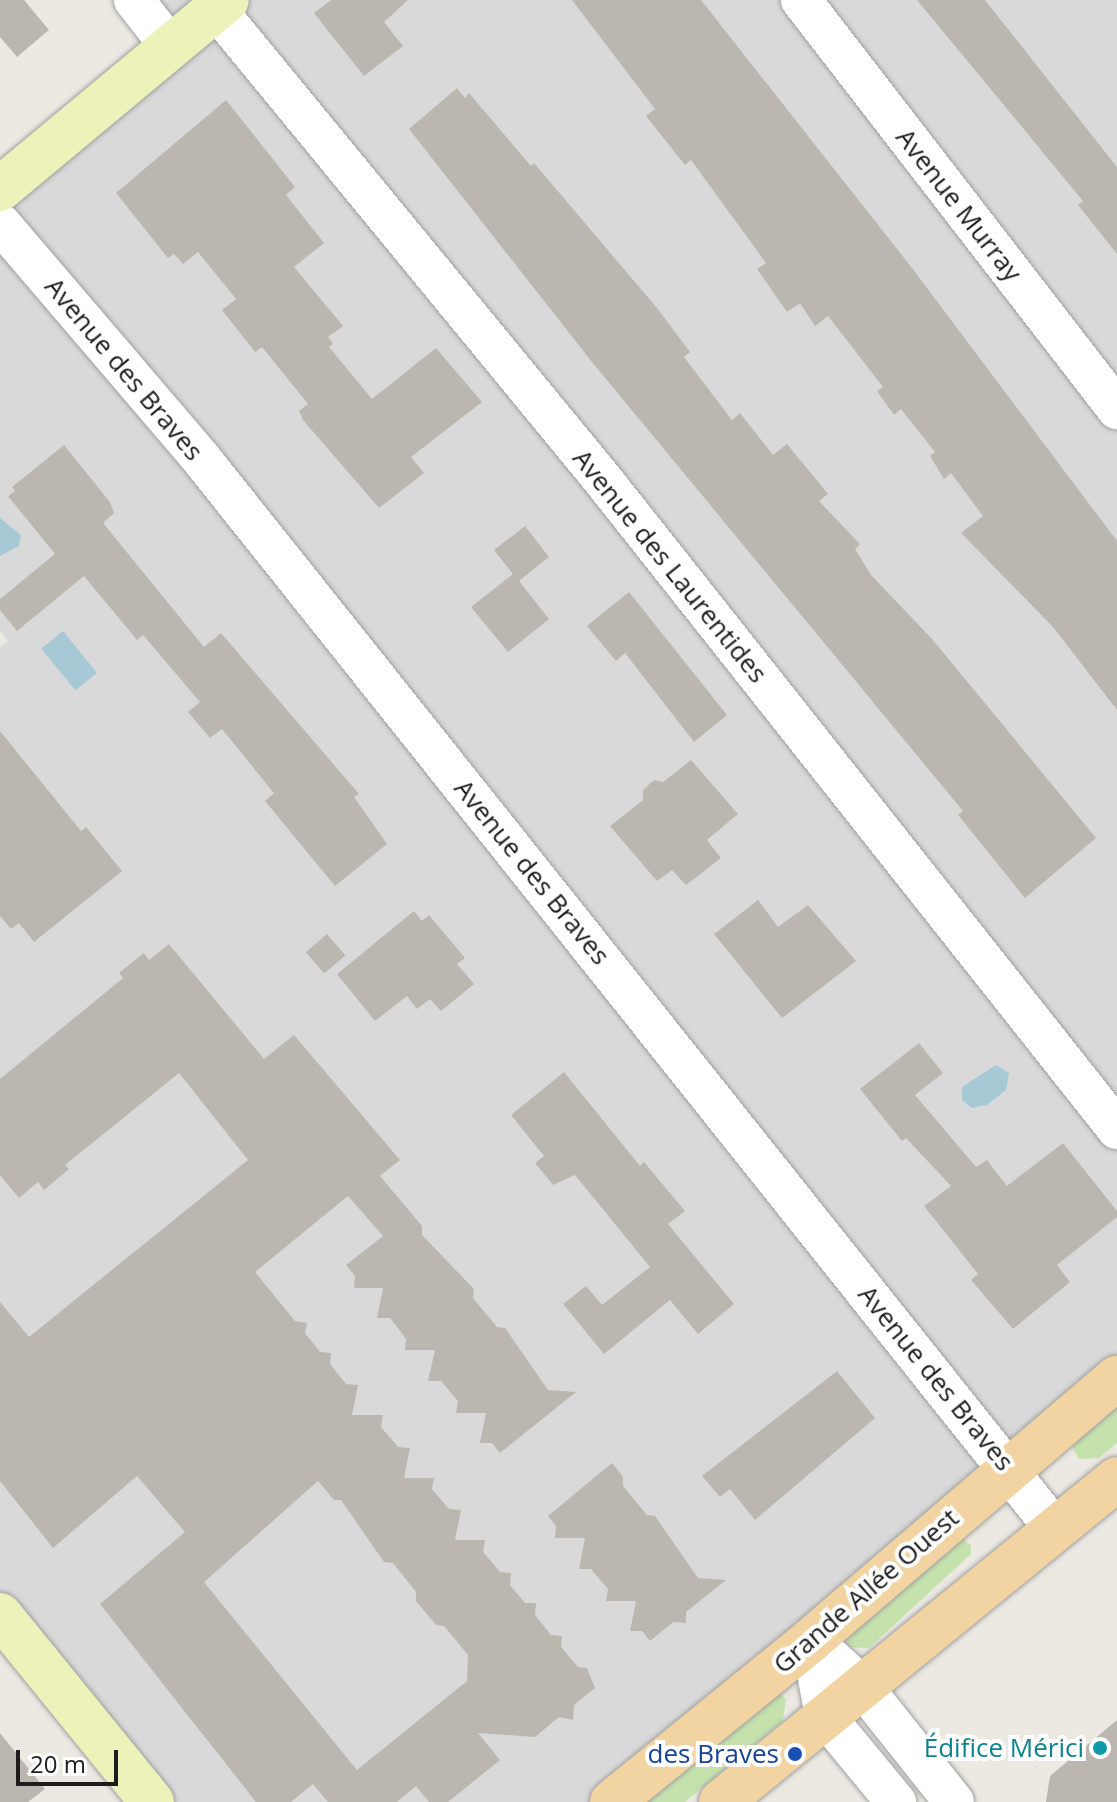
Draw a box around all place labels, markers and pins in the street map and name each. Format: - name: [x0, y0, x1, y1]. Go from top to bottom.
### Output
- place label: Édifice Mérici: [924, 1732, 1084, 1764]
- place label: des Braves: [648, 1738, 779, 1770]
- marker: Édifice Mérici: [1091, 1739, 1109, 1757]
- marker: des Braves: [786, 1745, 804, 1763]

